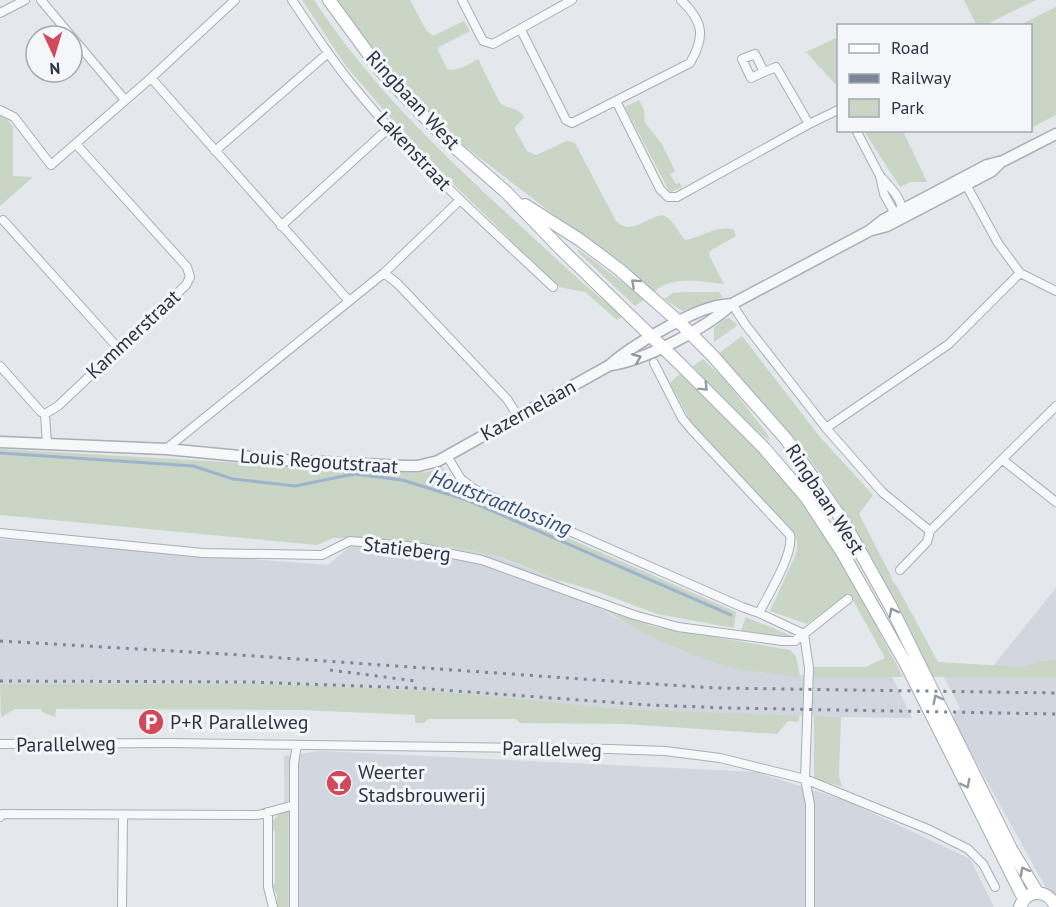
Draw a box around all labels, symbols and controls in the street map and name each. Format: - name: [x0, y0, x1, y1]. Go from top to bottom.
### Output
- north arrow: [24, 24, 84, 84]
- legend: [837, 24, 1032, 132]
- text: Road: [891, 36, 929, 59]
- street label: Ringbaan West: [360, 45, 466, 155]
- text: N: [49, 59, 61, 79]
- text: Railway: [891, 66, 952, 89]
- text: Park: [891, 96, 924, 119]
- street label: Lakenstraat: [371, 106, 457, 196]
- one-way arrow: [631, 279, 642, 290]
- street label: Kammerstraat: [80, 284, 186, 384]
- one-way arrow: [631, 353, 642, 366]
- street label: Kazernelaan: [476, 373, 580, 447]
- one-way arrow: [696, 380, 707, 391]
- street label: Ringbaan West: [780, 439, 870, 559]
- street label: Louis Regoutstraat: [239, 443, 399, 480]
- water label: Houtstraatlossing: [426, 463, 576, 542]
- street label: Statieberg: [362, 531, 452, 567]
- one-way arrow: [889, 607, 900, 618]
- one-way arrow: [932, 694, 944, 705]
- parking icon: P+R Parallelweg: [136, 707, 166, 737]
- place label: P+R Parallelweg: [170, 709, 308, 735]
- street label: Parallelweg: [16, 730, 116, 758]
- street label: Parallelweg: [502, 735, 602, 763]
- place label: Weerter Stadsbrouwerij: [358, 759, 486, 808]
- bar icon: Weerter Stadsbrouwerij: [324, 768, 354, 798]
- one-way arrow: [959, 777, 970, 788]
- one-way arrow: [1020, 867, 1031, 877]

